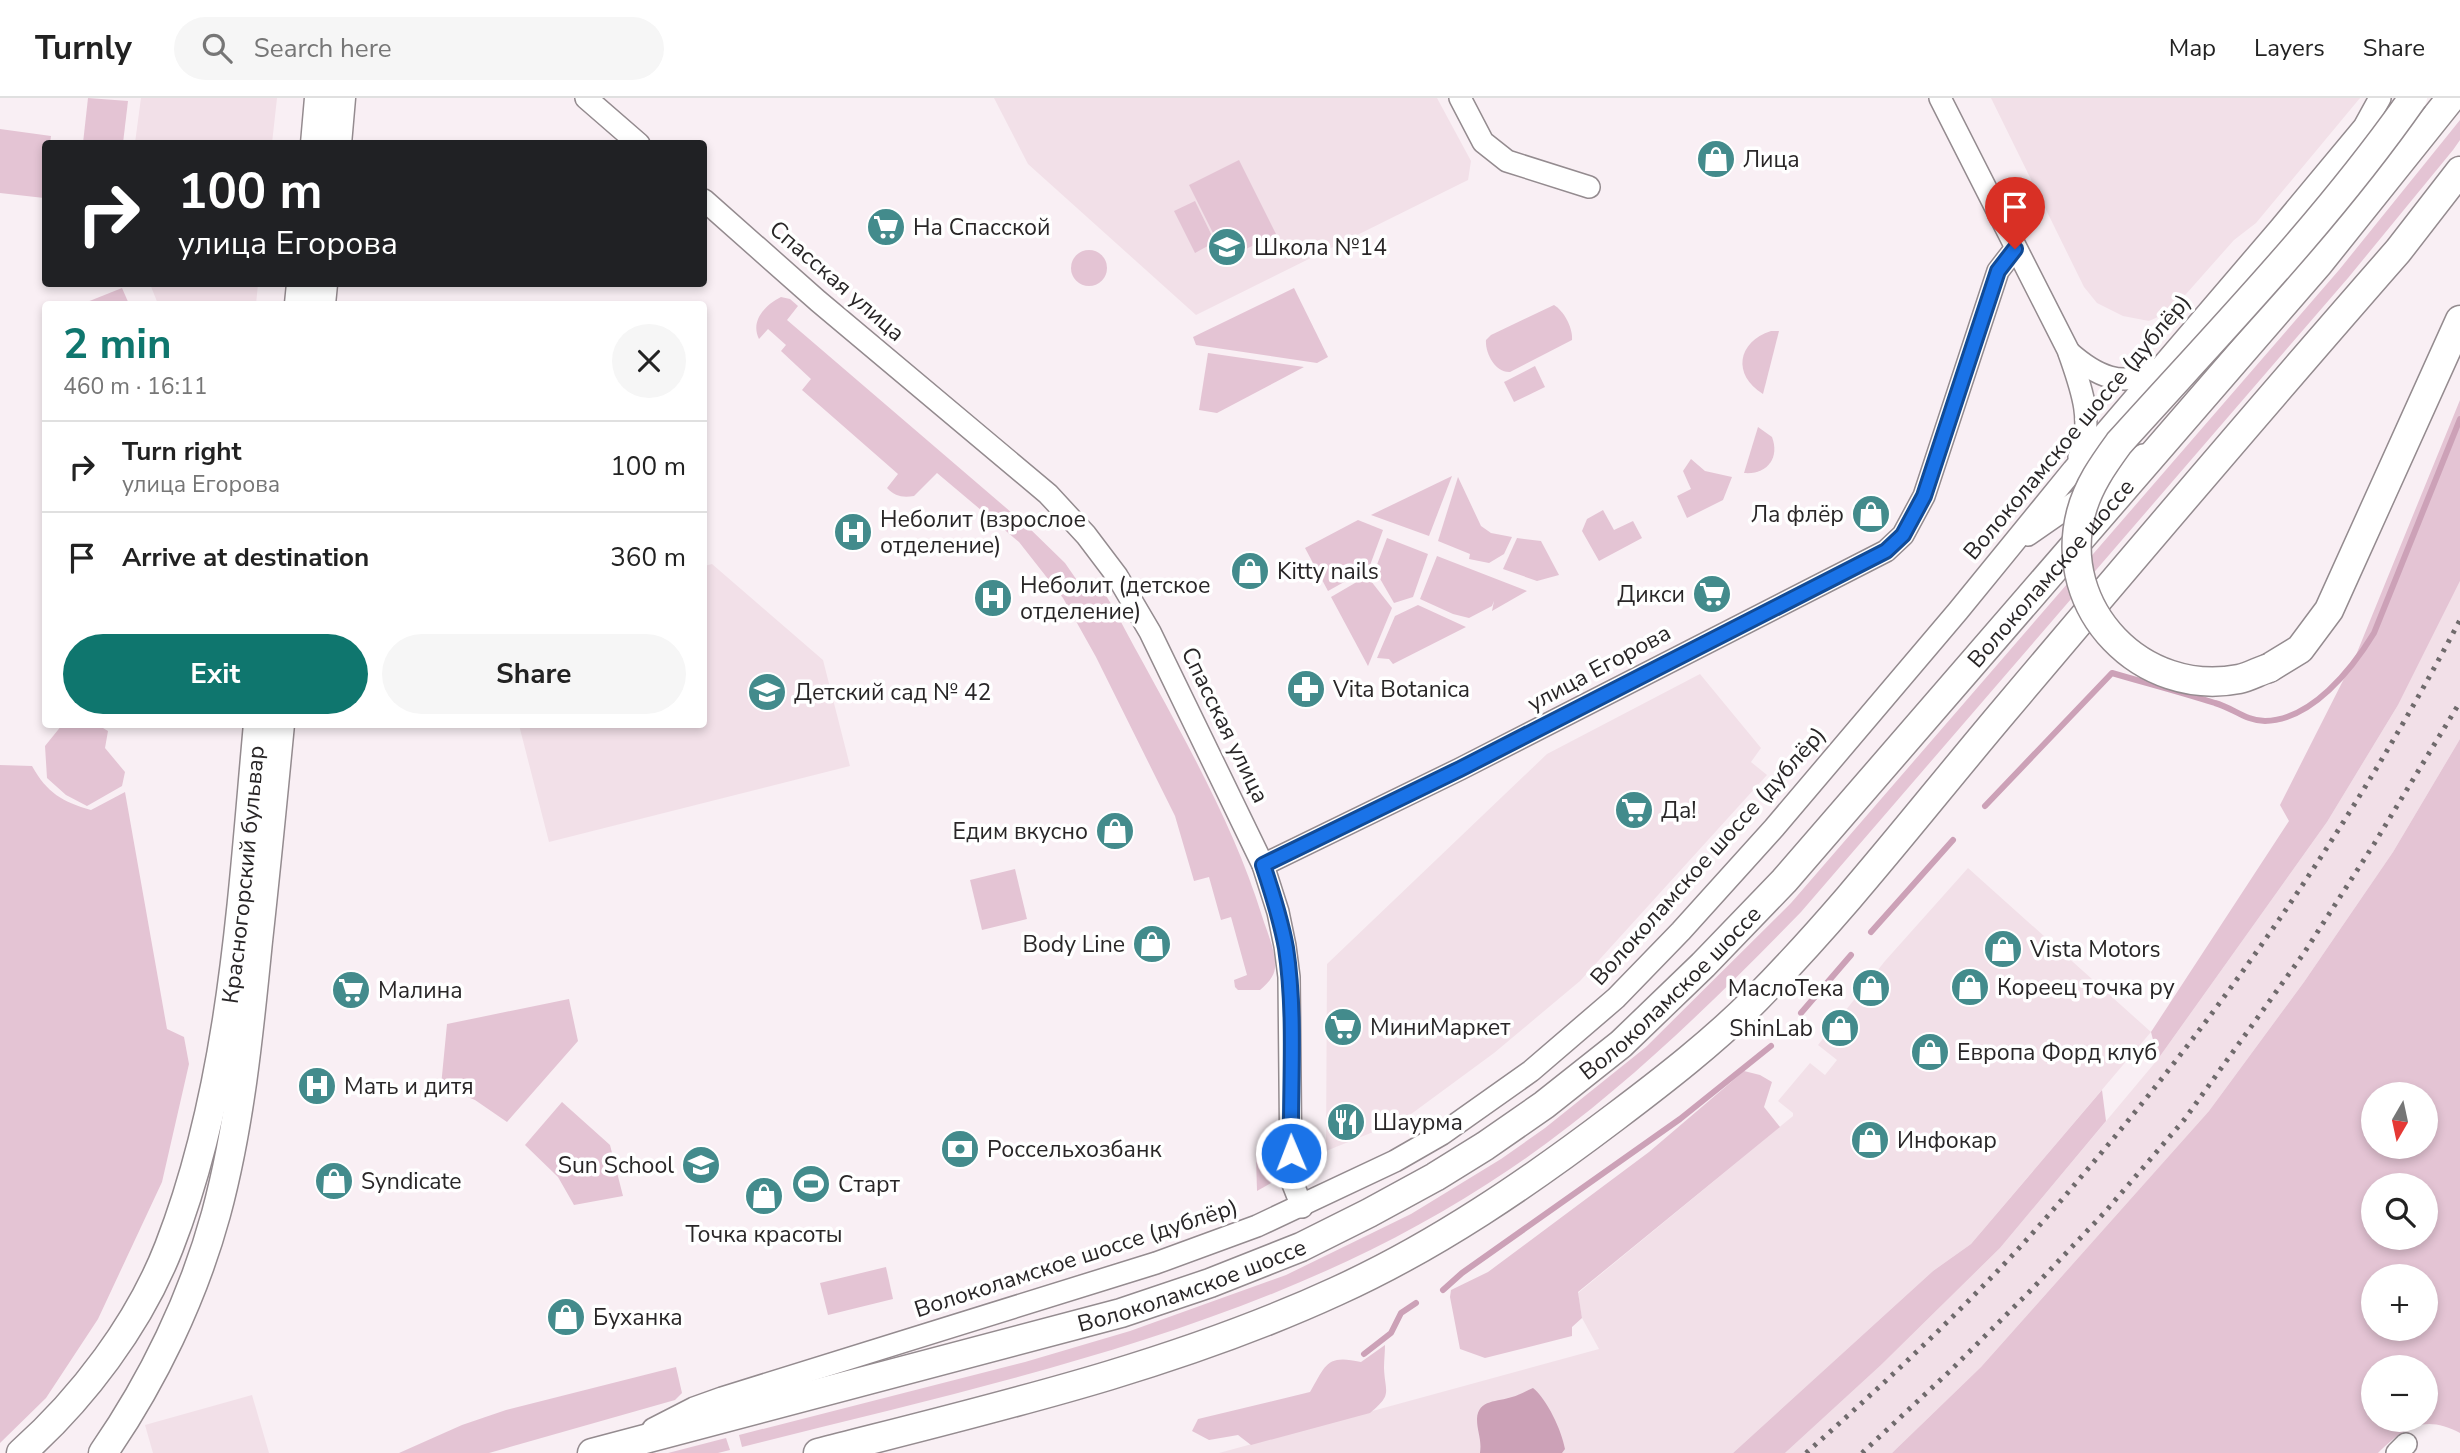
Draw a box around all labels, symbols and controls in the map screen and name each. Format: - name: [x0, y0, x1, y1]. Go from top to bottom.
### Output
- search box: [174, 17, 664, 80]
- text: Turnly: [35, 26, 132, 71]
- icon: search: [198, 29, 236, 67]
- text: Search here: [254, 31, 392, 66]
- text: Map: [2169, 32, 2216, 64]
- text: Layers: [2254, 32, 2325, 64]
- text: Share: [2363, 32, 2425, 64]
- shop icon: Лица: [1695, 138, 1737, 180]
- place label: Лица: [1743, 144, 1800, 175]
- text: 100 m: [178, 158, 322, 225]
- icon: right: [63, 168, 154, 259]
- pin: [1985, 177, 2045, 249]
- icon: arrive: [1996, 188, 2034, 226]
- supermarket icon: На Спасской: [865, 206, 907, 248]
- place label: На Спасской: [913, 212, 1050, 243]
- street label: Спасская улица: [763, 214, 911, 348]
- text: улица Егорова: [178, 222, 398, 265]
- school or university icon: Школа №14: [1206, 226, 1248, 268]
- place label: Школа №14: [1254, 232, 1387, 263]
- street label: Волоколамское шоссе (дублёр): [1956, 287, 2198, 567]
- text: 2 min: [63, 316, 172, 373]
- button: close: [612, 324, 686, 398]
- text: 460 m · 16:11: [63, 371, 208, 402]
- text: Turn right: [122, 434, 241, 469]
- icon: right: [63, 448, 101, 486]
- text: 100 m: [610, 449, 686, 484]
- text: улица Егорова: [122, 469, 280, 500]
- street label: Волоколамское шоссе: [1960, 472, 2141, 674]
- shop icon: Ла флёр: [1850, 493, 1892, 535]
- place label: Ла флёр: [1751, 499, 1844, 530]
- place label: Неболит (взрослое отделение): [880, 504, 1086, 561]
- hospital icon: Неболит (взрослое отделение): [832, 511, 874, 553]
- icon: arrive: [63, 539, 101, 577]
- text: Arrive at destination: [122, 540, 369, 575]
- text: 360 m: [610, 540, 686, 575]
- shop icon: Kitty nails: [1229, 550, 1271, 592]
- place label: Kitty nails: [1277, 556, 1379, 587]
- place label: Неболит (детское отделение): [1020, 570, 1211, 627]
- supermarket icon: Дикси: [1691, 573, 1733, 615]
- hospital icon: Неболит (детское отделение): [972, 577, 1014, 619]
- place label: Дикси: [1617, 579, 1685, 610]
- street label: улица Егорова: [1522, 617, 1676, 719]
- button: Exit: [63, 634, 368, 714]
- button: Share: [382, 634, 686, 714]
- street label: Спасская улица: [1174, 642, 1276, 808]
- pharmacy icon: Vita Botanica: [1285, 668, 1327, 710]
- school or university icon: Детский сад № 42: [746, 671, 788, 713]
- place label: Vita Botanica: [1332, 674, 1470, 705]
- place label: Детский сад № 42: [794, 677, 991, 708]
- street label: Волоколамское шоссе (дублёр): [1583, 720, 1833, 992]
- street label: Красногорский бульвар: [214, 744, 271, 1006]
- supermarket icon: Да!: [1613, 789, 1655, 831]
- place label: Да!: [1661, 795, 1697, 826]
- shop icon: Едим вкусно: [1094, 810, 1136, 852]
- place label: Едим вкусно: [952, 816, 1088, 847]
- street label: Волоколамское шоссе: [1573, 899, 1768, 1087]
- shop icon: Body Line: [1131, 923, 1173, 965]
- shop icon: Vista Motors: [1982, 928, 2024, 970]
- place label: Body Line: [1022, 929, 1125, 960]
- place label: Vista Motors: [2029, 934, 2161, 965]
- shop icon: Кореец точка ру: [1949, 966, 1991, 1008]
- shop icon: МаслоТека: [1850, 967, 1892, 1009]
- supermarket icon: Малина: [330, 969, 372, 1011]
- place label: Кореец точка ру: [1997, 972, 2175, 1003]
- place label: МаслоТека: [1728, 973, 1844, 1004]
- place label: Малина: [378, 975, 463, 1006]
- supermarket icon: МиниМаркет: [1322, 1006, 1364, 1048]
- shop icon: ShinLab: [1819, 1007, 1861, 1049]
- place label: МиниМаркет: [1370, 1012, 1511, 1043]
- place label: ShinLab: [1729, 1013, 1813, 1044]
- shop icon: Европа Форд клуб: [1909, 1031, 1951, 1073]
- place label: Европа Форд клуб: [1957, 1037, 2157, 1068]
- hospital icon: Мать и дитя: [296, 1065, 338, 1107]
- place label: Мать и дитя: [344, 1071, 474, 1102]
- north arrow: [2361, 1082, 2438, 1158]
- map controls: [2361, 1082, 2438, 1432]
- restaurant icon: Шаурма: [1325, 1101, 1367, 1143]
- place label: Шаурма: [1373, 1107, 1463, 1138]
- position arrow: [1254, 1116, 1328, 1190]
- shop icon: Инфокар: [1849, 1119, 1891, 1161]
- place label: Инфокар: [1897, 1125, 1997, 1156]
- bank icon: Россельхозбанк: [939, 1128, 981, 1170]
- place label: Россельхозбанк: [987, 1134, 1162, 1165]
- school or university icon: Sun School: [680, 1144, 722, 1186]
- place label: Sun School: [558, 1150, 674, 1181]
- shop icon: Syndicate: [313, 1160, 355, 1202]
- sports icon: Старт: [790, 1163, 832, 1205]
- place label: Syndicate: [361, 1166, 462, 1197]
- place label: Старт: [838, 1169, 901, 1200]
- button: search: [2361, 1173, 2438, 1250]
- shop icon: Точка красоты: [743, 1175, 785, 1217]
- street label: Волоколамское шоссе (дублёр): [911, 1193, 1241, 1323]
- place label: Точка красоты: [685, 1219, 843, 1250]
- street label: Волоколамское шоссе: [1072, 1232, 1308, 1336]
- button: +: [2361, 1264, 2438, 1341]
- shop icon: Буханка: [545, 1296, 587, 1338]
- place label: Буханка: [593, 1302, 683, 1333]
- button: −: [2361, 1355, 2438, 1432]

